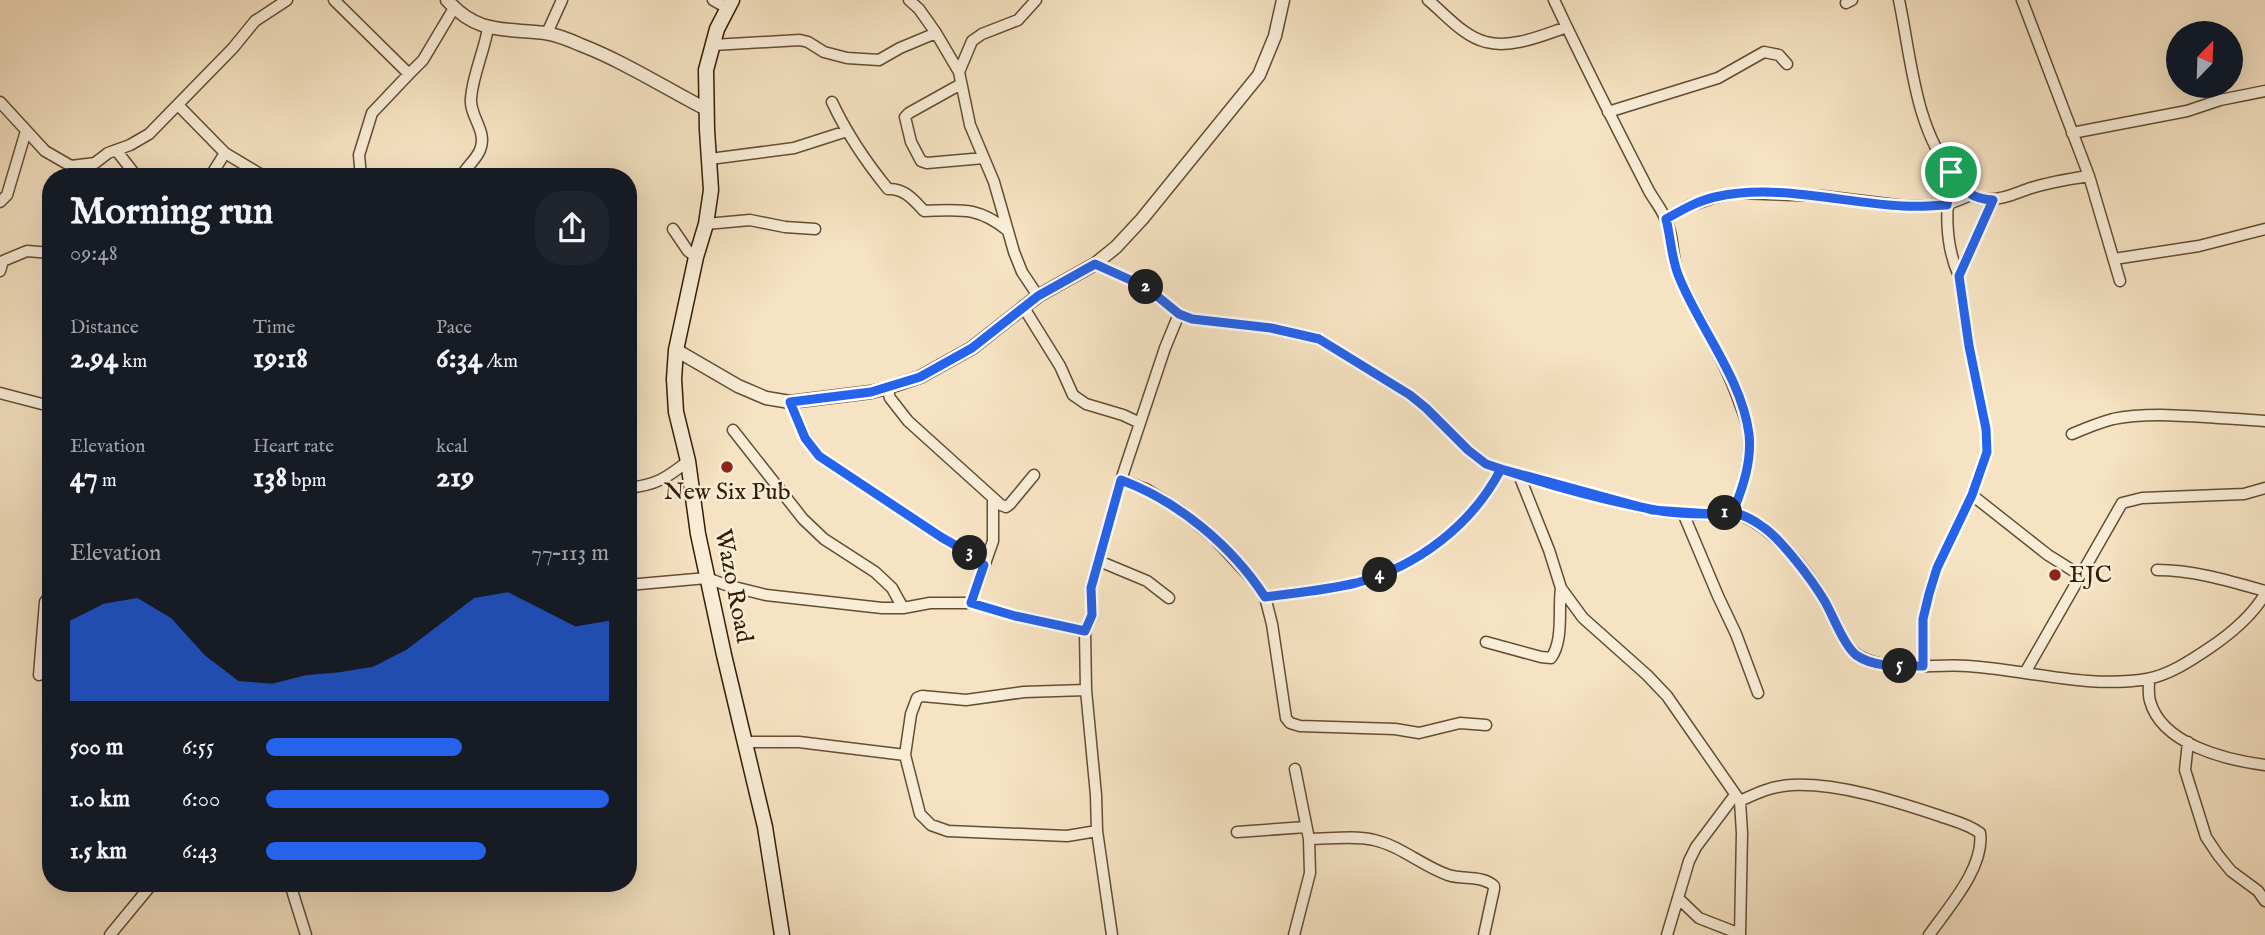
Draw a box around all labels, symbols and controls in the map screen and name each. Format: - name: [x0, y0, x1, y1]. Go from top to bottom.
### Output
- north arrow: [2166, 21, 2244, 98]
- map controls: [2166, 21, 2243, 98]
- pin: [1921, 142, 1981, 202]
- icon: arrive: [1932, 153, 1970, 191]
- text: Morning run: [70, 189, 273, 237]
- button: share: [535, 191, 609, 265]
- text: 09:48: [70, 239, 118, 268]
- pin: 2: [1128, 270, 1164, 304]
- text: 2: [1141, 274, 1150, 298]
- text: Distance: [70, 316, 139, 340]
- text: Time: [253, 316, 295, 340]
- text: Pace: [436, 316, 472, 340]
- text: 2.94: [70, 340, 118, 378]
- text: 19:18: [253, 340, 308, 378]
- text: 6:34: [436, 340, 482, 378]
- text: km: [118, 350, 147, 374]
- text: /km: [482, 350, 518, 374]
- text: Elevation: [70, 435, 145, 459]
- text: Heart rate: [253, 435, 334, 459]
- text: kcal: [436, 435, 468, 459]
- text: 47: [70, 459, 98, 497]
- text: 138: [253, 459, 287, 497]
- text: 219: [436, 459, 474, 497]
- marker: New Six Pub: [719, 459, 735, 475]
- text: m: [98, 469, 117, 493]
- text: bpm: [287, 469, 326, 493]
- place label: New Six Pub: [664, 477, 791, 508]
- pin: 1: [1708, 496, 1742, 530]
- text: 1: [1721, 500, 1728, 524]
- street label: Wazo Road: [707, 526, 759, 646]
- pin: 3: [953, 536, 988, 570]
- text: Elevation: [70, 539, 161, 568]
- text: 77–113 m: [531, 539, 609, 568]
- text: 3: [966, 540, 973, 564]
- pin: 4: [1362, 558, 1398, 592]
- place label: EJC: [2069, 560, 2112, 591]
- text: 4: [1375, 562, 1384, 586]
- marker: EJC: [2047, 567, 2063, 583]
- pin: 5: [1882, 648, 1918, 684]
- text: 5: [1896, 653, 1903, 677]
- text: 500 m: [70, 733, 124, 762]
- text: 6:55: [182, 733, 214, 762]
- text: 1.0 km: [70, 785, 130, 814]
- text: 6:00: [182, 785, 220, 814]
- text: 1.5 km: [70, 837, 127, 866]
- text: 6:43: [182, 837, 218, 866]

